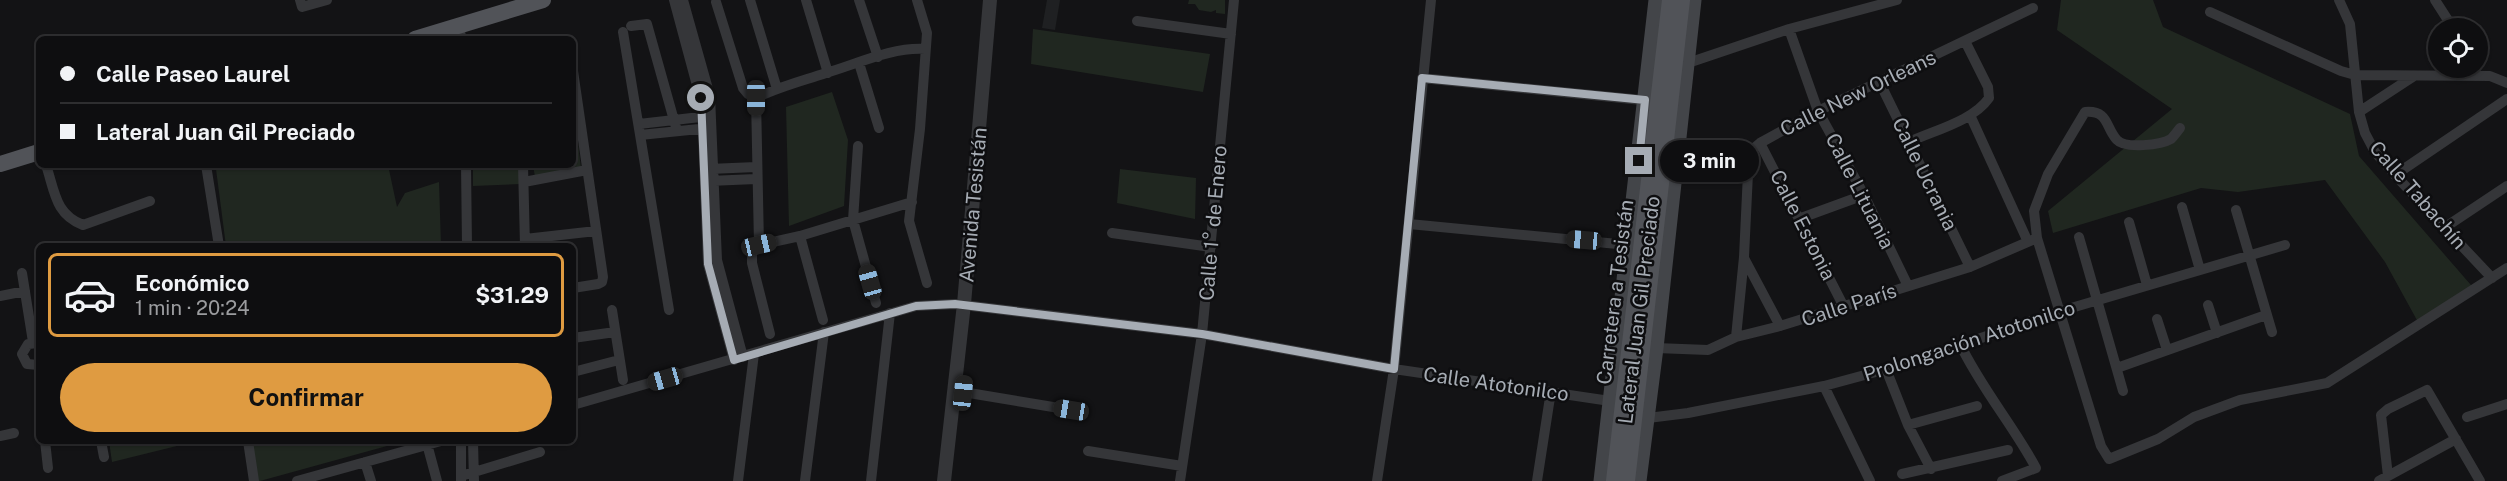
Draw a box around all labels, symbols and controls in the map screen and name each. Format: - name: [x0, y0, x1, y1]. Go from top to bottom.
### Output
- map controls: [2428, 18, 2488, 78]
- button: locate: [2428, 18, 2488, 78]
- street label: Calle New Orleans: [1776, 45, 1940, 141]
- text: Calle Paseo Laurel: [96, 61, 290, 87]
- car: [747, 80, 765, 116]
- route start: [687, 84, 714, 111]
- street label: Calle Ucrania: [1887, 114, 1963, 234]
- text: Lateral Juan Gil Preciado: [96, 119, 355, 145]
- street label: Avenida Tesistán: [954, 126, 992, 284]
- street label: Calle Lituania: [1821, 129, 1899, 253]
- street label: Calle Tabachín: [2365, 136, 2471, 254]
- callout: 3 min: [1660, 140, 1759, 182]
- street label: Calle 1° de Enero: [1194, 144, 1232, 302]
- route end: [1625, 147, 1652, 174]
- text: 3 min: [1683, 149, 1736, 173]
- street label: Calle Estonia: [1765, 166, 1841, 284]
- street label: Lateral Juan Gil Preciado: [1613, 195, 1665, 425]
- street label: Carretera a Tesistán: [1592, 198, 1638, 386]
- car: [1565, 229, 1603, 251]
- car: [739, 232, 779, 258]
- car: [856, 262, 884, 302]
- icon: car: [63, 268, 117, 322]
- text: Económico: [135, 270, 250, 296]
- street label: Calle París: [1798, 278, 1900, 332]
- text: $31.29: [475, 282, 549, 308]
- street label: Prolongación Atotonilco: [1860, 295, 2078, 387]
- text: 1 min · 20:24: [135, 296, 250, 320]
- street label: Calle Atotonilco: [1422, 362, 1570, 406]
- button: Confirmar: [60, 363, 552, 432]
- car: [645, 365, 685, 393]
- car: [952, 374, 974, 412]
- car: [1052, 398, 1090, 422]

